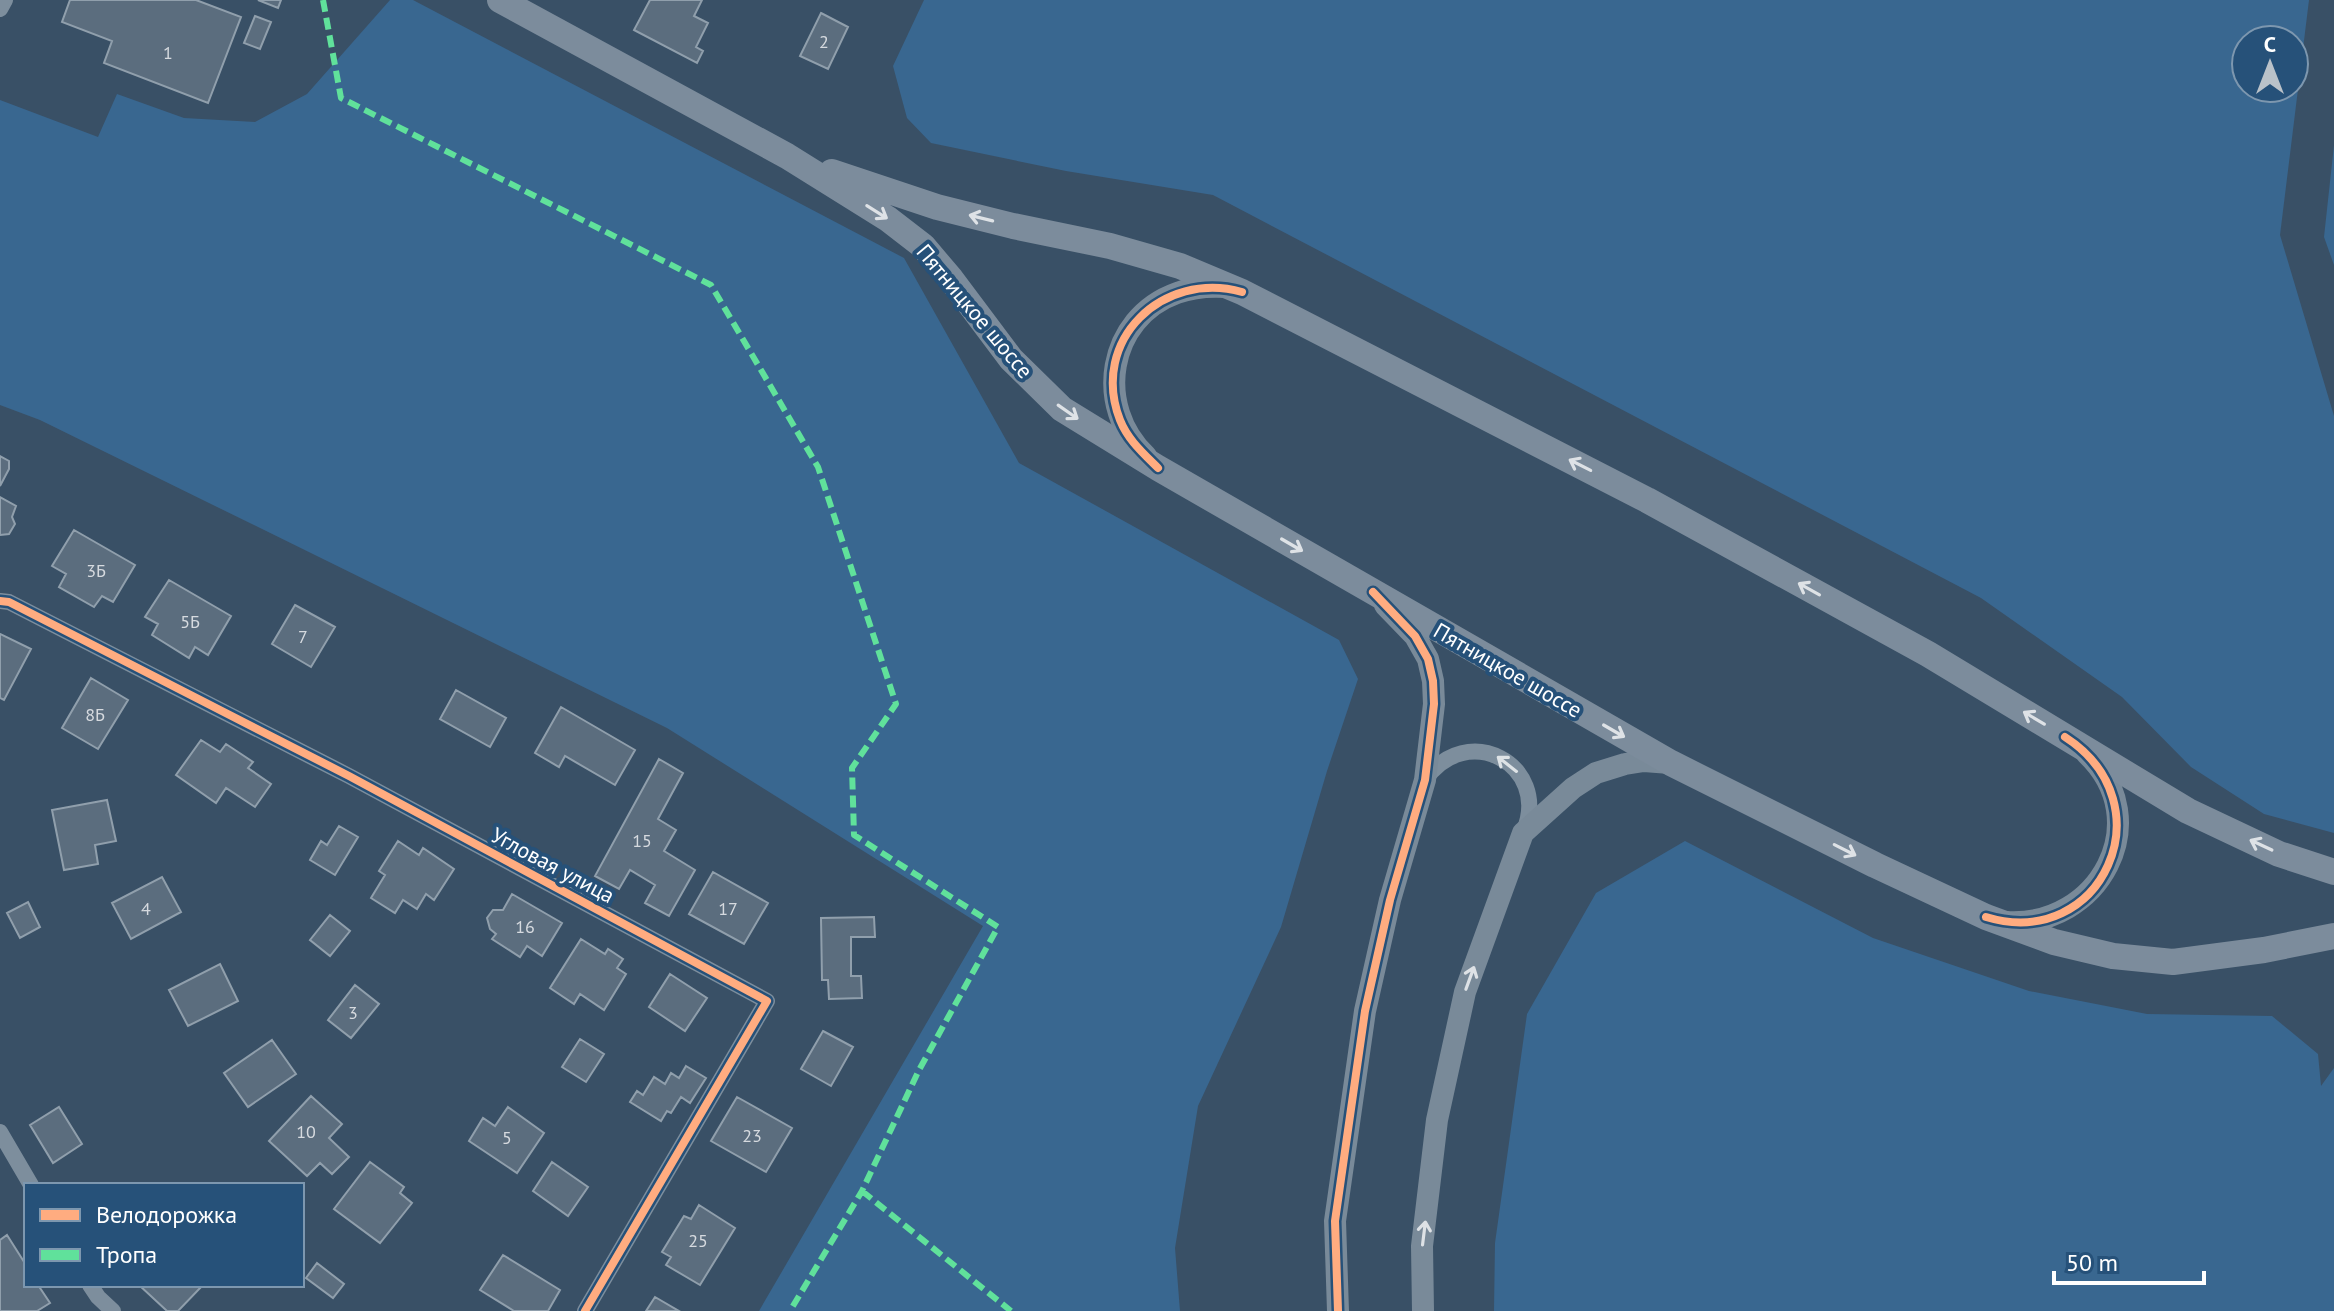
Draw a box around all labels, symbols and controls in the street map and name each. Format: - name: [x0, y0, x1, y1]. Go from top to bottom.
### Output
- north arrow: [2230, 24, 2310, 104]
- house number: 2: [819, 30, 829, 53]
- text: С: [2264, 30, 2276, 58]
- house number: 1: [163, 41, 173, 64]
- one-way arrow: [865, 205, 888, 221]
- one-way arrow: [969, 210, 995, 225]
- street label: Пятницкое шоссе: [911, 238, 1039, 384]
- one-way arrow: [1057, 404, 1079, 420]
- one-way arrow: [1569, 457, 1593, 473]
- one-way arrow: [1280, 537, 1303, 553]
- house number: 3Б: [86, 559, 106, 582]
- one-way arrow: [1798, 580, 1821, 596]
- house number: 5Б: [180, 610, 200, 633]
- street label: Пятницкое шоссе: [1429, 616, 1587, 724]
- house number: 7: [298, 625, 308, 648]
- house number: 8Б: [85, 703, 105, 726]
- one-way arrow: [2023, 710, 2046, 726]
- one-way arrow: [1602, 723, 1625, 739]
- one-way arrow: [1497, 756, 1518, 773]
- street label: Угловая улица: [486, 821, 620, 909]
- house number: 15: [632, 829, 652, 852]
- one-way arrow: [2249, 837, 2273, 852]
- one-way arrow: [1832, 843, 1856, 858]
- house number: 4: [141, 897, 151, 920]
- house number: 17: [718, 897, 738, 920]
- house number: 16: [515, 915, 535, 938]
- one-way arrow: [1464, 966, 1478, 991]
- house number: 3: [348, 1001, 358, 1024]
- house number: 10: [296, 1120, 316, 1143]
- house number: 23: [742, 1124, 762, 1147]
- house number: 5: [502, 1126, 512, 1149]
- legend: [24, 1183, 304, 1287]
- text: Велодорожка: [96, 1199, 237, 1230]
- one-way arrow: [1416, 1220, 1431, 1247]
- house number: 25: [688, 1229, 708, 1252]
- scale bar: [2054, 1235, 2204, 1285]
- text: Тропа: [96, 1239, 157, 1270]
- text: 50 m: [2066, 1247, 2118, 1278]

